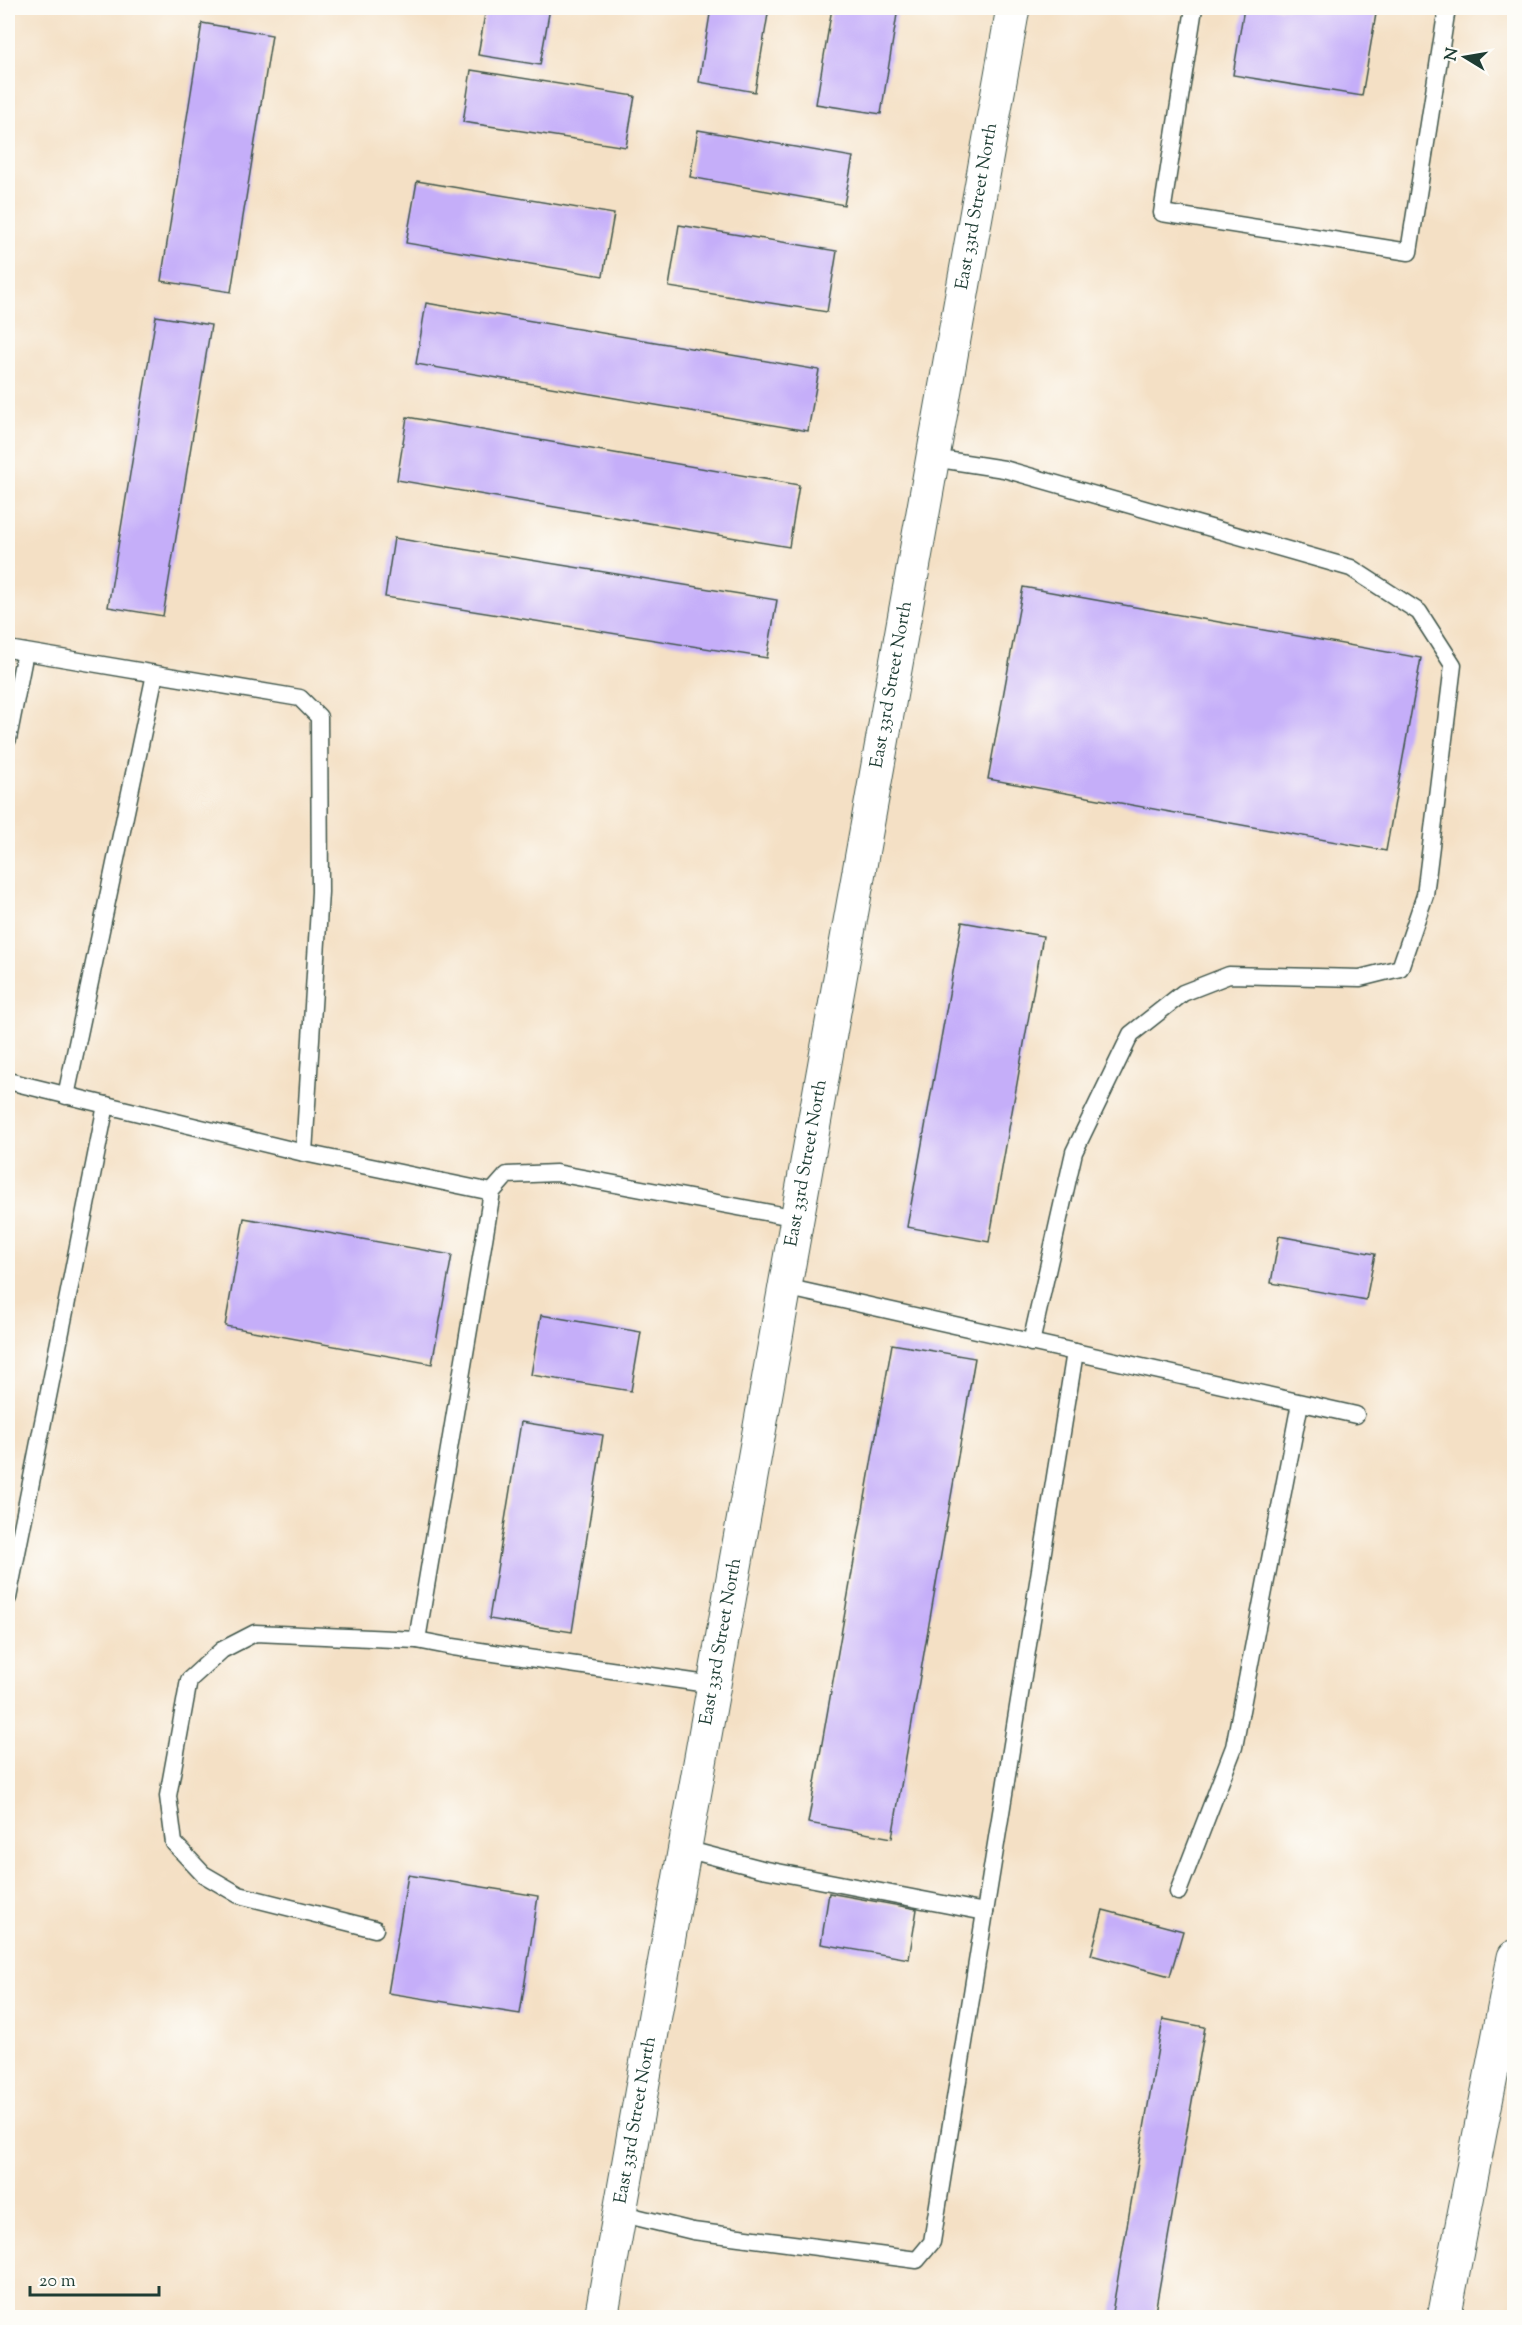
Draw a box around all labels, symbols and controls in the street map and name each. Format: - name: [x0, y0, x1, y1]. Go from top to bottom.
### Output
- north arrow: [1435, 27, 1495, 87]
- text: N: [1440, 46, 1465, 63]
- street label: East 33rd Street North: [950, 120, 1005, 292]
- street label: East 33rd Street North: [865, 599, 920, 770]
- street label: East 33rd Street North: [779, 1077, 835, 1249]
- street label: East 33rd Street North: [694, 1556, 749, 1727]
- street label: East 33rd Street North: [609, 2034, 664, 2206]
- scale bar: [30, 2259, 159, 2297]
- text: 20 m: [39, 2269, 76, 2295]

